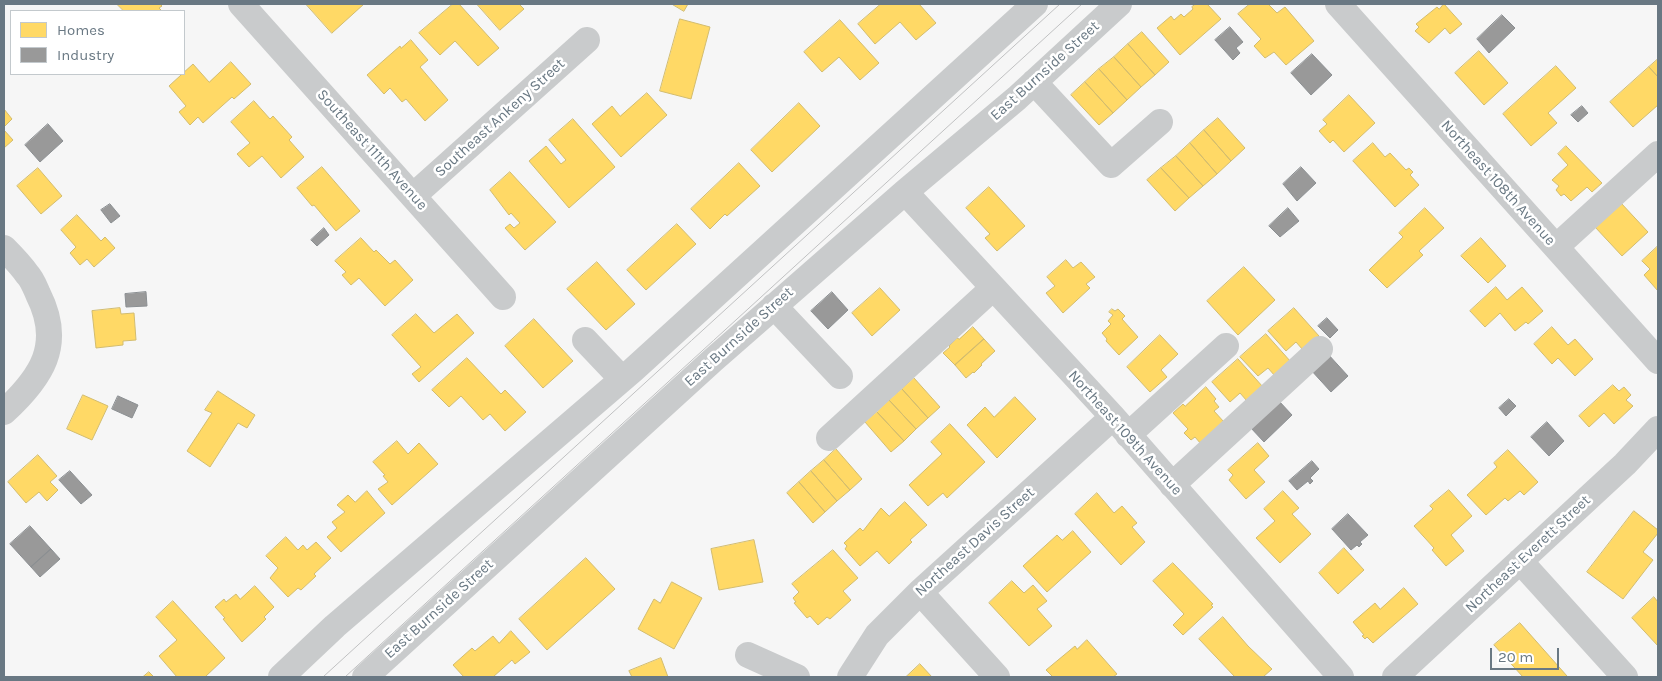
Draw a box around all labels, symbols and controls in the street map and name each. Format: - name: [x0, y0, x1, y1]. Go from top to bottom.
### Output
- legend: [10, 10, 185, 75]
- street label: East Burnside Street: [987, 17, 1103, 125]
- text: Homes: [57, 21, 105, 39]
- text: Industry: [57, 46, 114, 64]
- street label: Southeast Ankeny Street: [431, 55, 569, 181]
- street label: Southeast 111th Avenue: [313, 86, 431, 214]
- street label: Northeast 108th Avenue: [1437, 117, 1559, 249]
- street label: East Burnside Street: [681, 283, 797, 391]
- street label: Northeast 109th Avenue: [1064, 367, 1186, 499]
- street label: Northeast Davis Street: [912, 484, 1038, 600]
- street label: Northeast Everett Street: [1462, 491, 1594, 617]
- street label: East Burnside Street: [381, 555, 497, 663]
- scale bar: [1492, 638, 1561, 670]
- text: 20 m: [1498, 648, 1533, 666]

